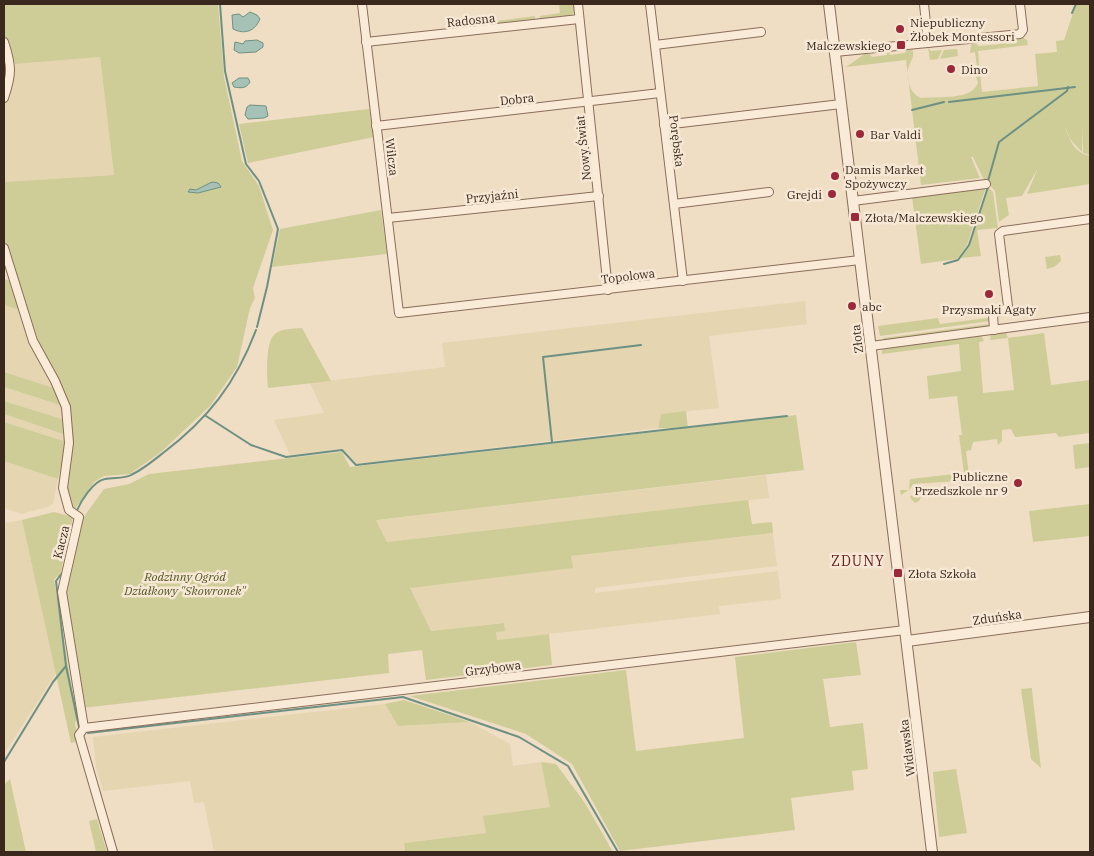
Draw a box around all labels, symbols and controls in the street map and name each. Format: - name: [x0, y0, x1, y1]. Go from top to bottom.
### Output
- street label: Radosna: [446, 10, 496, 30]
- place label: Niepubliczny Żłobek Montessori: [910, 15, 1015, 44]
- marker: Niepubliczny Żłobek Montessori: [894, 23, 906, 35]
- place label: Malczewskiego: [806, 38, 891, 53]
- marker: Malczewskiego: [895, 39, 907, 51]
- place label: Dino: [961, 62, 988, 77]
- marker: Dino: [945, 63, 957, 75]
- street label: Dobra: [499, 90, 535, 108]
- street label: Porębska: [666, 114, 688, 168]
- street label: Nowy Świat: [572, 115, 594, 181]
- place label: Bar Valdi: [870, 127, 921, 142]
- marker: Bar Valdi: [854, 128, 866, 140]
- street label: Wilcza: [382, 137, 402, 177]
- place label: Damis Market Spożywczy: [845, 162, 924, 191]
- marker: Damis Market Spożywczy: [829, 170, 841, 182]
- street label: Przyjaźni: [465, 186, 519, 206]
- place label: Grejdi: [787, 187, 822, 202]
- marker: Grejdi: [826, 188, 838, 200]
- place label: Złota/Malczewskiego: [865, 210, 983, 225]
- marker: Złota/Malczewskiego: [849, 211, 861, 223]
- street label: Topolowa: [600, 265, 656, 287]
- marker: Przysmaki Agaty: [983, 288, 995, 300]
- place label: abc: [862, 299, 882, 314]
- marker: abc: [846, 300, 858, 312]
- place label: Przysmaki Agaty: [942, 302, 1037, 317]
- street label: Złota: [848, 323, 866, 354]
- place label: Publiczne Przedszkole nr 9: [914, 469, 1008, 498]
- marker: Publiczne Przedszkole nr 9: [1012, 477, 1024, 489]
- street label: Kacza: [50, 523, 72, 560]
- district label: ZDUNY: [831, 552, 885, 570]
- place label: Złota Szkoła: [908, 566, 977, 581]
- marker: Złota Szkoła: [892, 567, 904, 579]
- park label: Rodzinny Ogród Działkowy "Skowronek": [123, 569, 247, 598]
- street label: Zduńska: [971, 606, 1023, 628]
- street label: Grzybowa: [464, 657, 522, 679]
- street label: Widawska: [896, 718, 918, 778]

